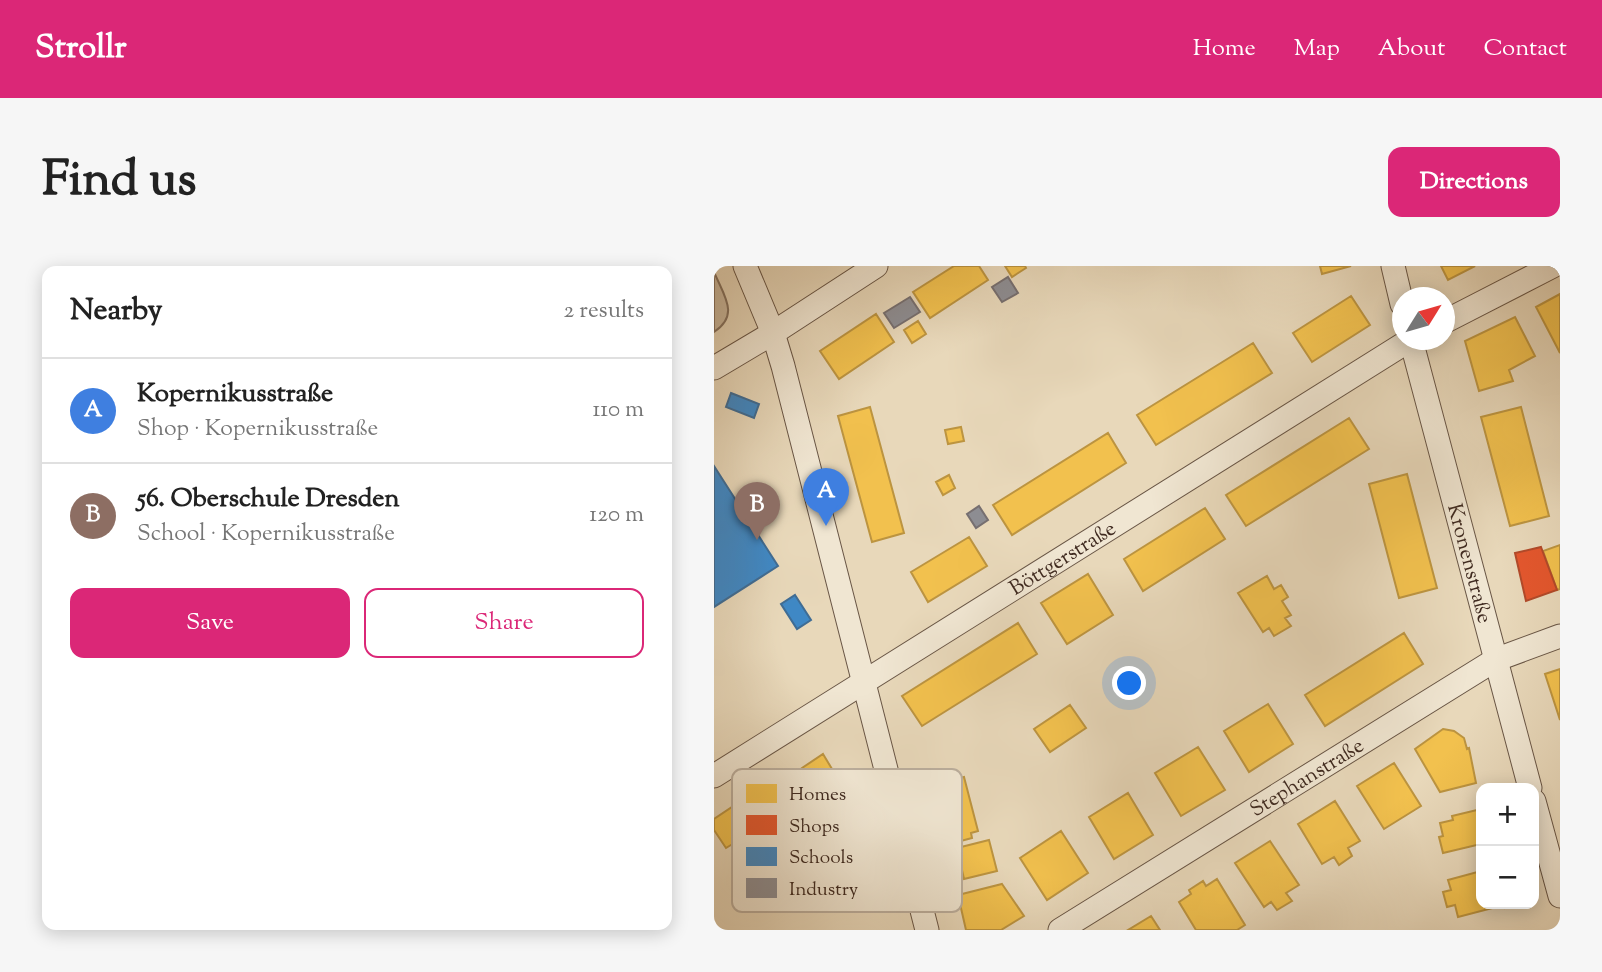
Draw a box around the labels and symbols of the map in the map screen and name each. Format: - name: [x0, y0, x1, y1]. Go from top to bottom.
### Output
- north arrow: [1392, 287, 1455, 350]
- pin: A: [803, 468, 849, 526]
- pin: B: [734, 482, 780, 540]
- street label: Kronenstraße: [1438, 501, 1499, 627]
- street label: Böttgerstraße: [1004, 515, 1122, 604]
- your location: [1112, 666, 1146, 700]
- street label: Stephanstraße: [1245, 732, 1370, 826]
- legend: [732, 769, 962, 912]
- text: Homes: [789, 782, 846, 809]
- text: Shops: [789, 814, 840, 841]
- text: Schools: [789, 845, 853, 872]
- text: Industry: [789, 877, 859, 904]

